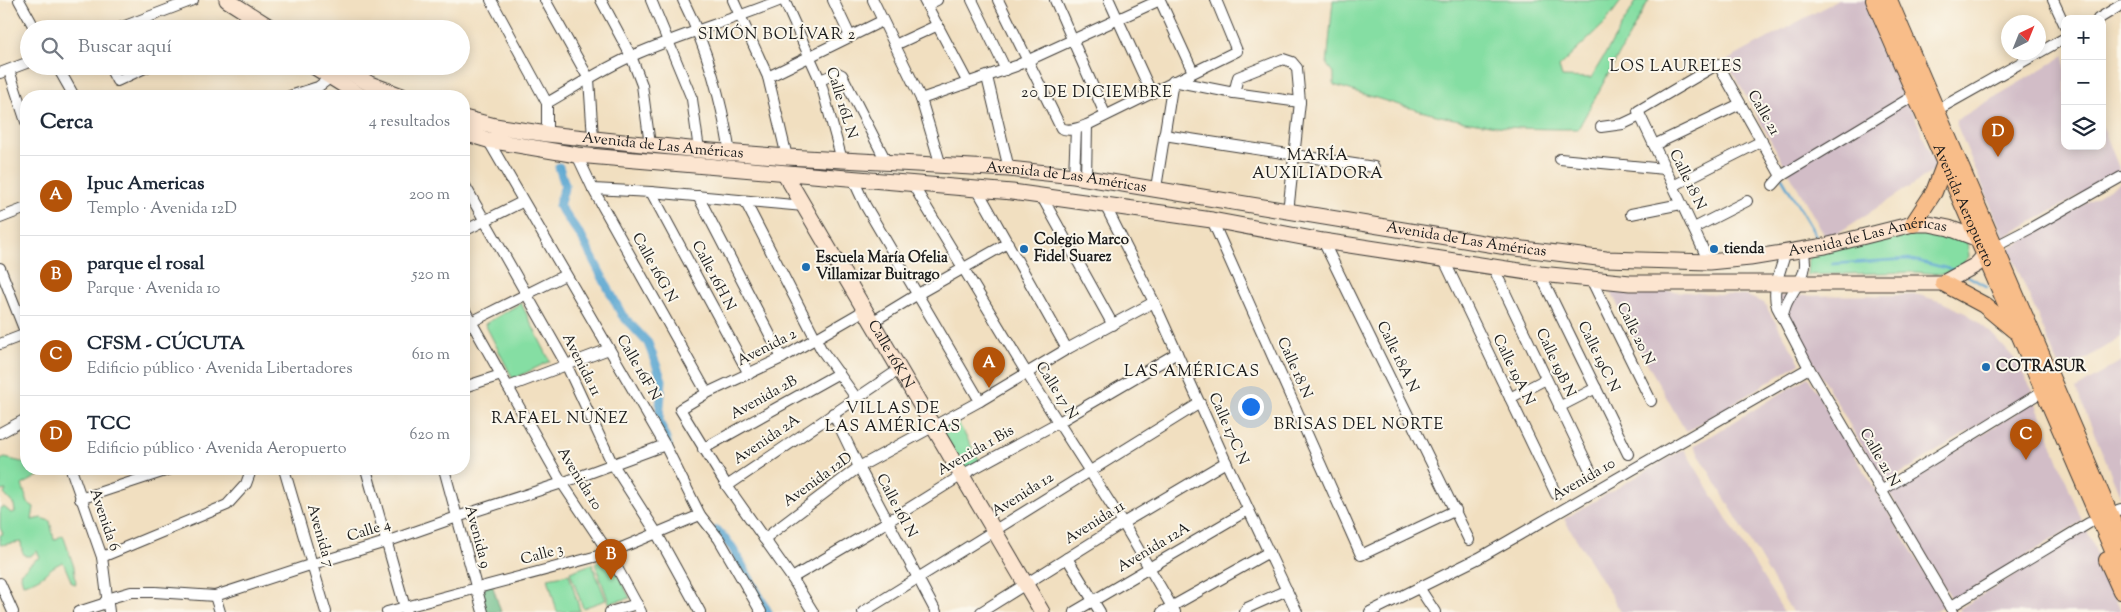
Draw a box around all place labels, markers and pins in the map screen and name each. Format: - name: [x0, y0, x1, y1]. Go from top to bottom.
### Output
- pin: D: [1982, 116, 2014, 157]
- place label: Colegio Marco Fidel Suarez: [1034, 230, 1129, 268]
- place label: tienda: [1724, 239, 1764, 260]
- marker: Colegio Marco Fidel Suarez: [1018, 243, 1030, 255]
- marker: tienda: [1708, 243, 1720, 255]
- place label: Escuela María Ofelia Villamizar Buitrago: [816, 248, 948, 286]
- marker: Escuela María Ofelia Villamizar Buitrago: [800, 261, 812, 273]
- pin: A: [973, 347, 1005, 388]
- place label: COTRASUR: [1996, 357, 2086, 378]
- marker: COTRASUR: [1980, 361, 1992, 373]
- pin: C: [2010, 419, 2042, 460]
- pin: B: [595, 539, 627, 580]

